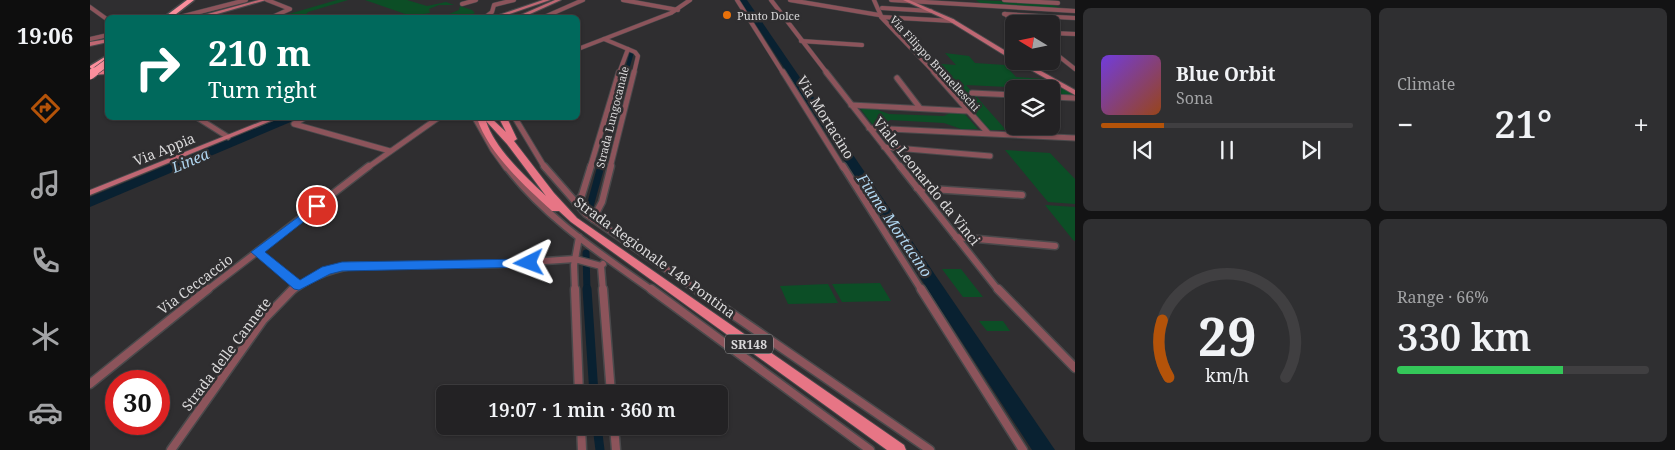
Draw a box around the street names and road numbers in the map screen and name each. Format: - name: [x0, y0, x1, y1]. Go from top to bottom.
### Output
- street label: Via Filippo Brunelleschi: [887, 12, 984, 114]
- street label: Strada Lungocanale: [592, 65, 632, 169]
- street label: Via Mortacino: [793, 72, 859, 162]
- street label: Viale Leonardo da Vinci: [869, 113, 985, 249]
- street label: Via Appia: [130, 128, 198, 170]
- street label: Strada Regionale 148 Pontina: [571, 192, 740, 322]
- street label: Via Ceccaccio: [154, 249, 236, 319]
- street label: Strada delle Cannete: [177, 293, 275, 415]
- road number: SR148: [725, 334, 773, 354]

